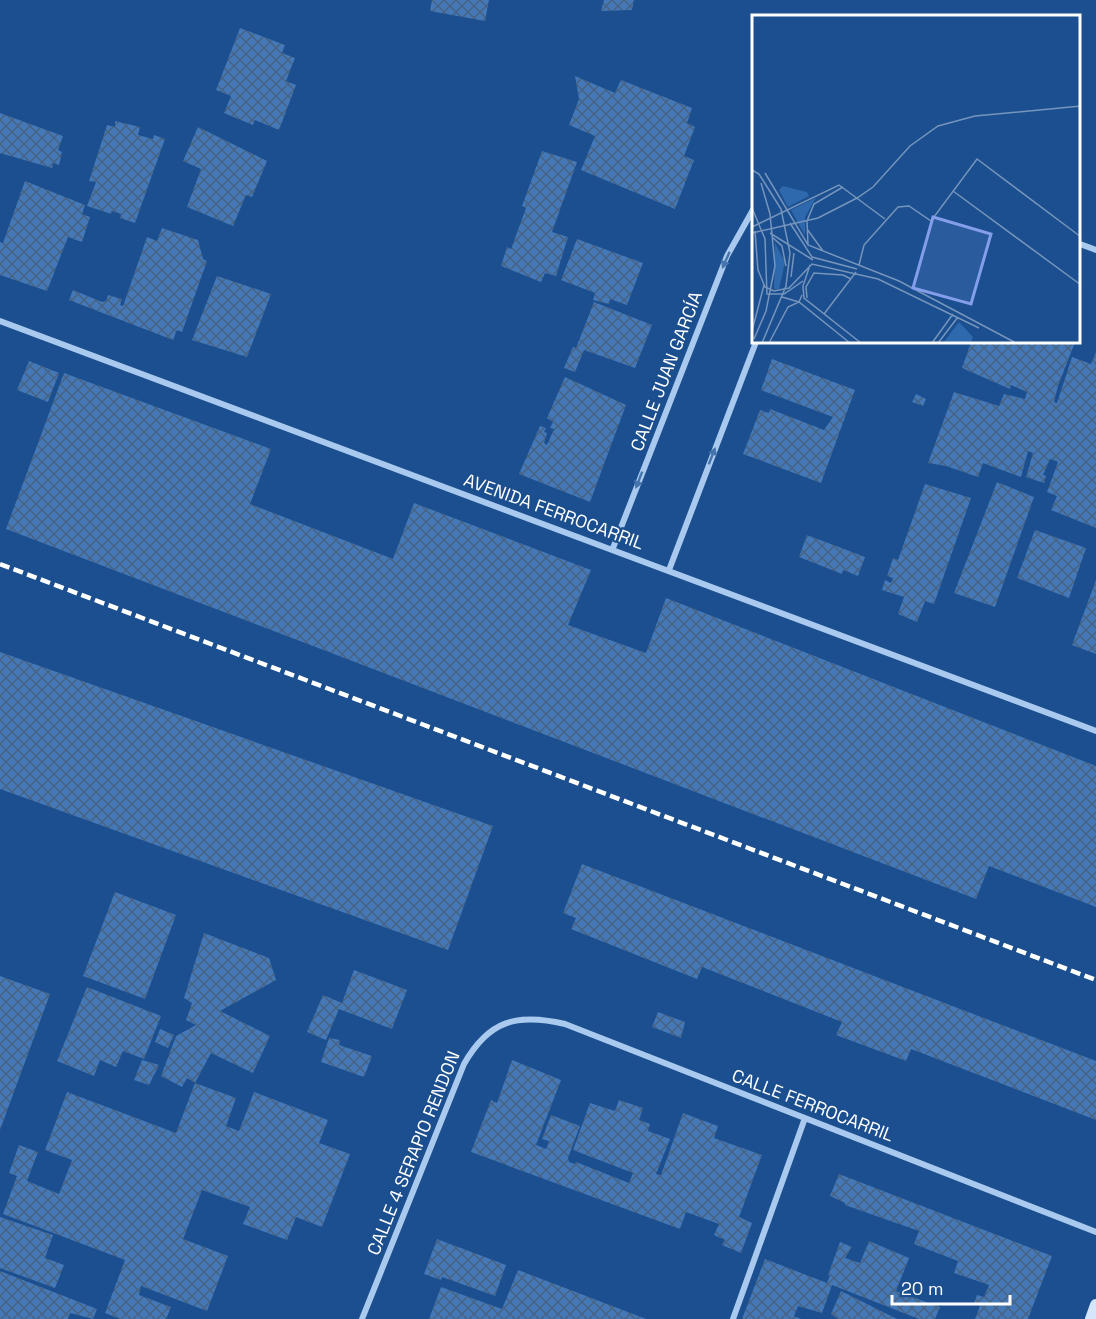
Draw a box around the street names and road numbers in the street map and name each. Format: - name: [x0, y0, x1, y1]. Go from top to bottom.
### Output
- street label: CALLE JUAN GARCÍA: [625, 288, 707, 454]
- street label: AVENIDA FERROCARRIL: [461, 468, 647, 554]
- street label: CALLE 4 SERAPIO RENDON: [361, 1048, 465, 1258]
- street label: CALLE FERROCARRIL: [729, 1064, 897, 1147]

